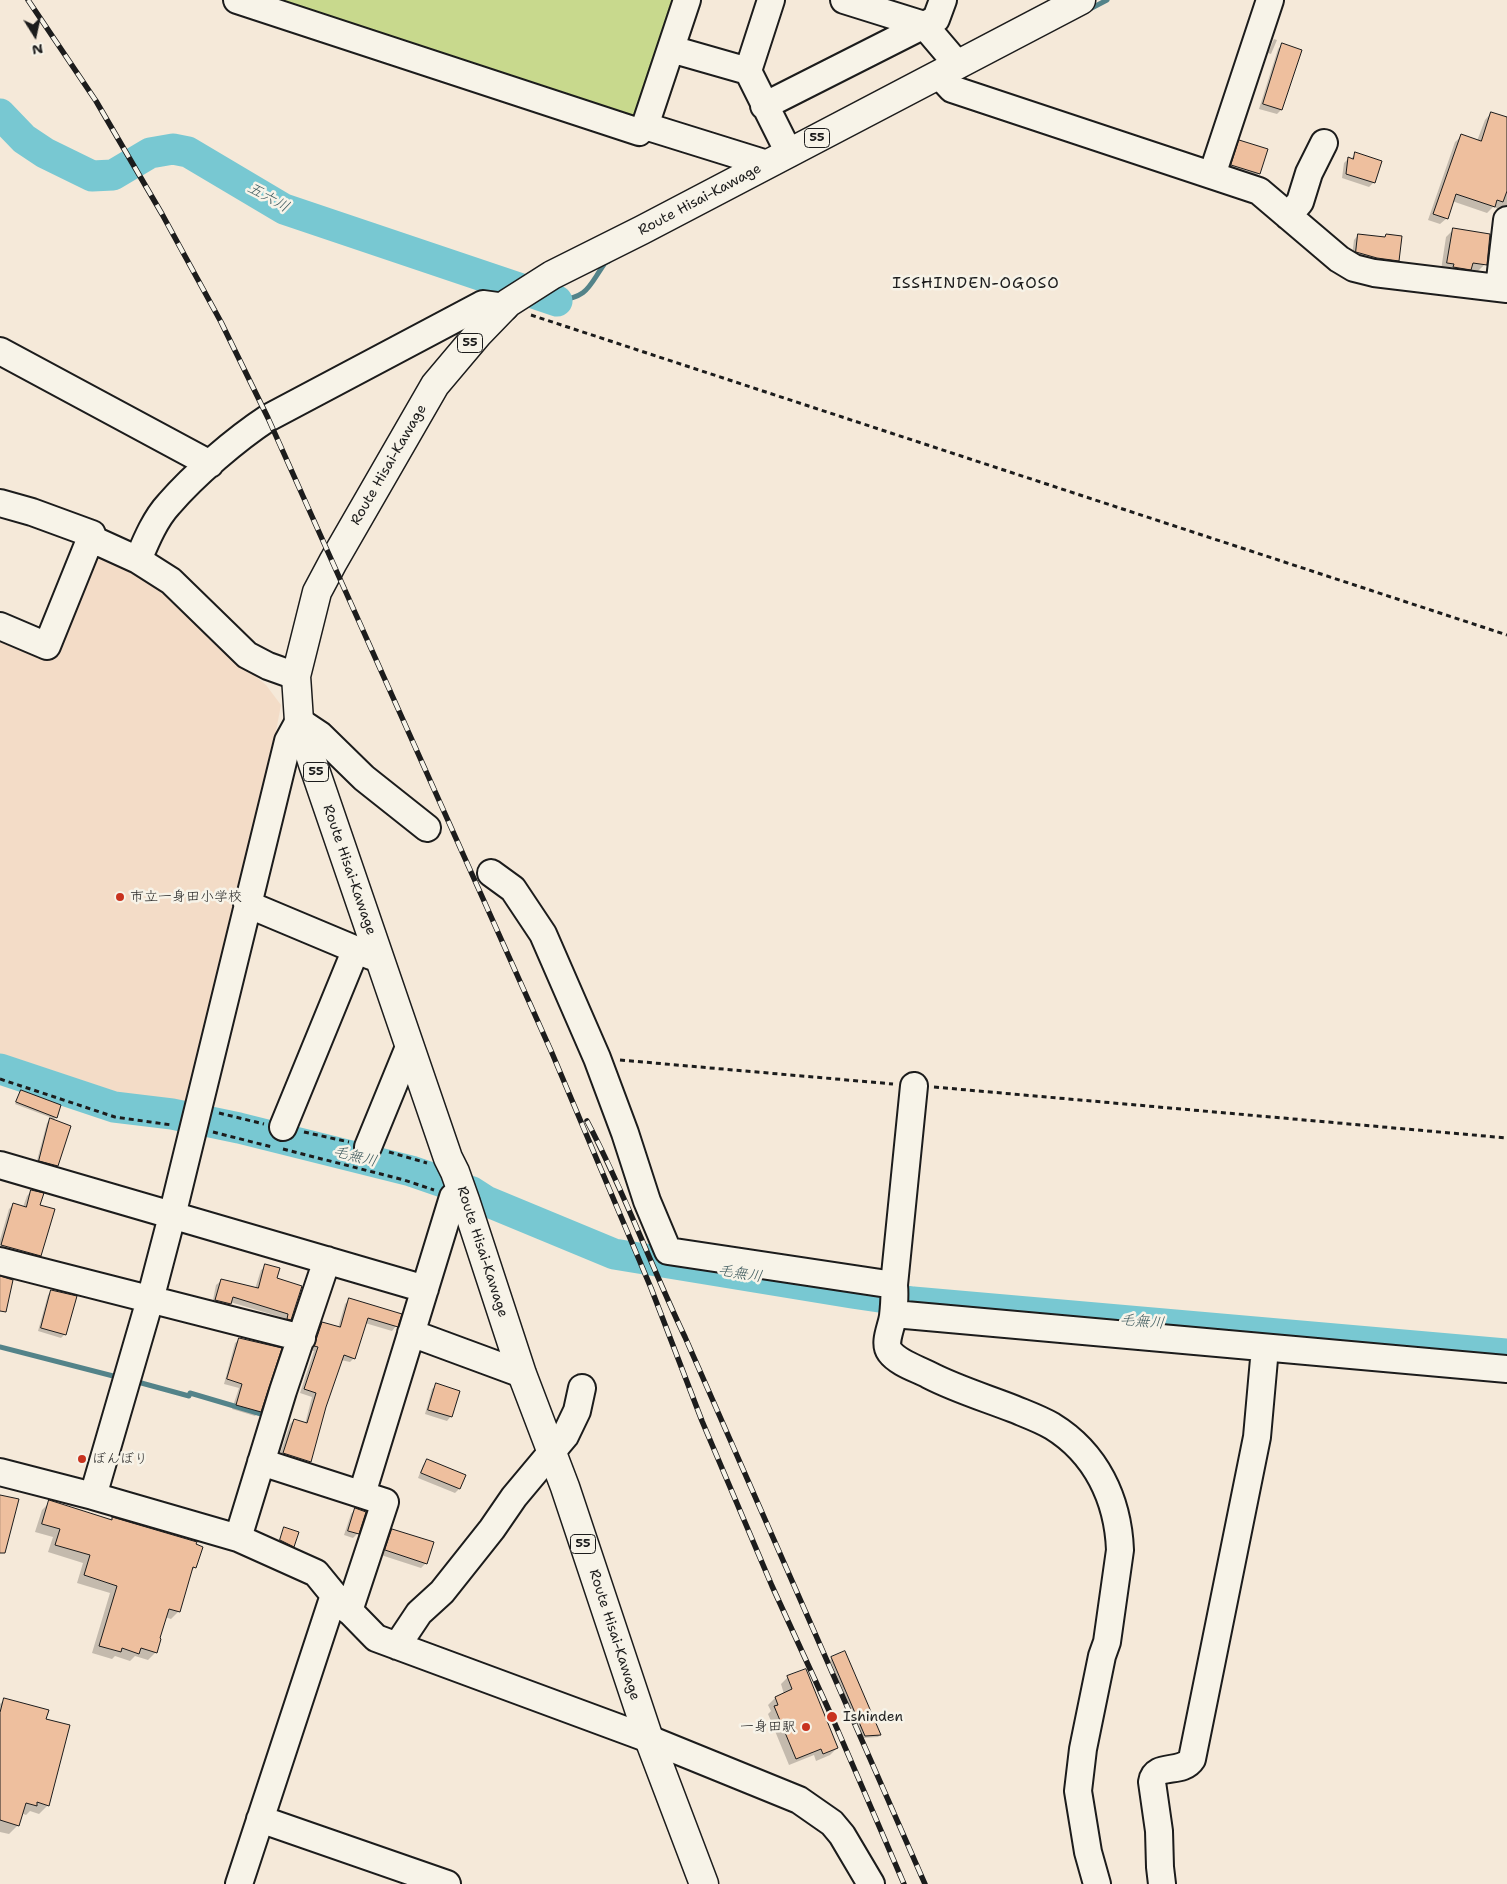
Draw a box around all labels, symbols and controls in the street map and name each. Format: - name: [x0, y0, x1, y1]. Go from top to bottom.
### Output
- north arrow: [10, 10, 60, 60]
- text: N: [31, 40, 45, 60]
- road number: 55: [804, 128, 830, 148]
- street label: Route Hisai-Kawage: [636, 160, 764, 240]
- water label: 五六川: [244, 179, 292, 217]
- district label: ISSHINDEN-OGOSO: [890, 274, 1062, 294]
- road number: 55: [458, 333, 482, 352]
- street label: Route Hisai-Kawage: [348, 402, 430, 528]
- road number: 55: [304, 762, 328, 782]
- street label: Route Hisai-Kawage: [319, 803, 379, 937]
- place label: 市立一身田小学校: [130, 889, 242, 905]
- marker: 市立一身田小学校: [114, 891, 126, 903]
- water label: 毛無川: [331, 1143, 379, 1171]
- street label: Route Hisai-Kawage: [453, 1184, 511, 1320]
- water label: 毛無川: [716, 1262, 764, 1286]
- water label: 毛無川: [1119, 1311, 1165, 1333]
- place label: ぼんぼり: [92, 1451, 148, 1467]
- marker: ぼんぼり: [76, 1453, 88, 1465]
- road number: 55: [570, 1535, 596, 1554]
- street label: Route Hisai-Kawage: [585, 1567, 643, 1703]
- place label: Ishinden: [843, 1709, 903, 1725]
- marker: Ishinden: [825, 1710, 839, 1724]
- place label: 一身田駅: [740, 1719, 796, 1735]
- marker: 一身田駅: [800, 1721, 812, 1733]

